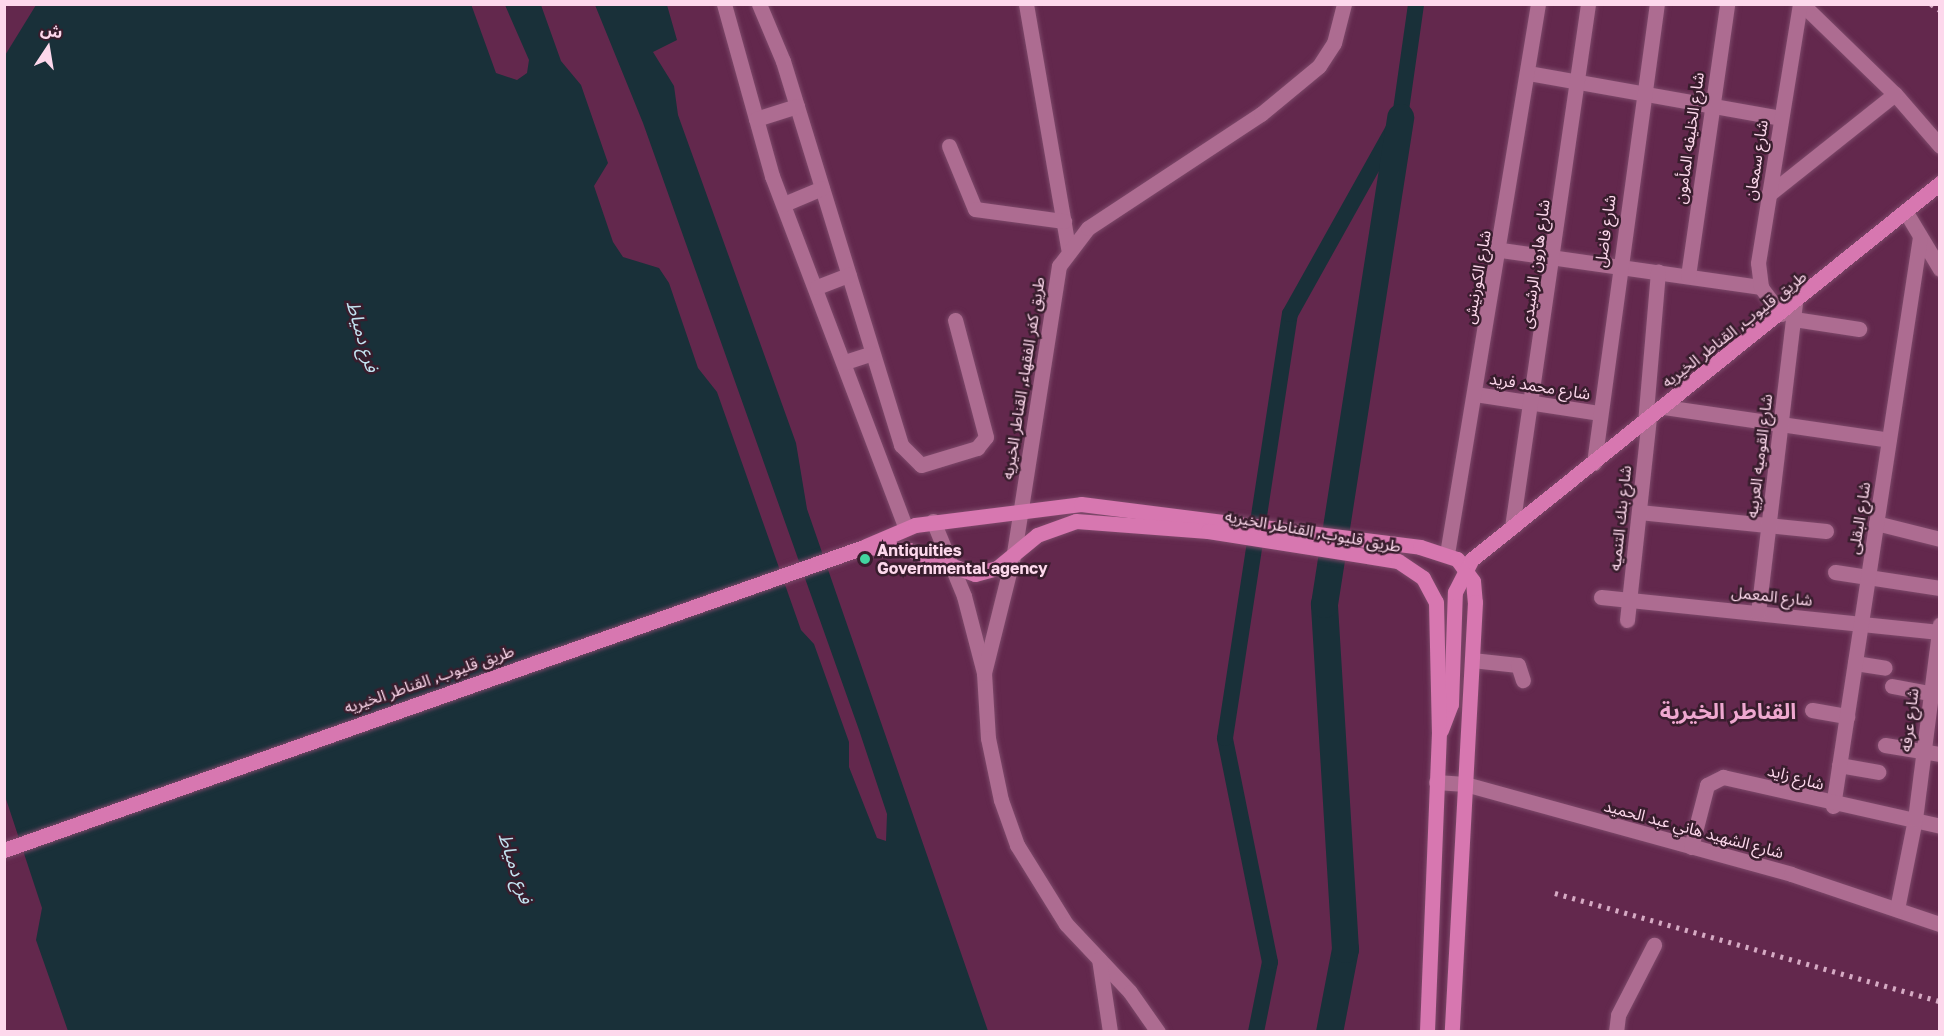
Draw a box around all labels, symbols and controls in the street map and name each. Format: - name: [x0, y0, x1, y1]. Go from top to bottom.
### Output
- north arrow: [18, 18, 78, 78]
- text: ش: [39, 18, 65, 42]
- street label: شارع الخليفه المأمون: [1670, 71, 1708, 205]
- street label: شارع سمعان: [1740, 119, 1772, 201]
- street label: شارع فاضل: [1590, 193, 1620, 269]
- street label: شارع هارون الرشيدى: [1516, 198, 1554, 330]
- street label: شارع الكورنيش: [1459, 229, 1495, 325]
- street label: طريق قليوب, القناطر الخيريه: [1658, 267, 1810, 391]
- street label: طريق كفر الفقهاء, القناطر الخيريه: [997, 275, 1049, 481]
- water label: فرع دمياط: [343, 298, 383, 374]
- street label: شارع محمد فريد: [1488, 369, 1592, 403]
- street label: شارع القوميه العربيه: [1742, 393, 1776, 519]
- street label: شارع بنك التنميه: [1605, 464, 1635, 572]
- street label: شارع البقلى: [1844, 480, 1874, 556]
- street label: طريق قليوب, القناطر الخيريه: [1224, 506, 1402, 556]
- place label: Antiquities Governmental agency: [877, 540, 1048, 578]
- marker: Antiquities Governmental agency: [858, 552, 872, 566]
- street label: شارع المعمل: [1730, 582, 1814, 610]
- street label: طريق قليوب, القناطر الخيريه: [342, 641, 516, 717]
- street label: شارع عرفه: [1896, 687, 1922, 753]
- district label: القناطر الخيرية: [1660, 698, 1796, 724]
- street label: شارع زايد: [1766, 760, 1826, 794]
- street label: شارع الشهيد هاني عبد الحميد: [1602, 796, 1786, 862]
- water label: فرع دمياط: [494, 830, 538, 906]

